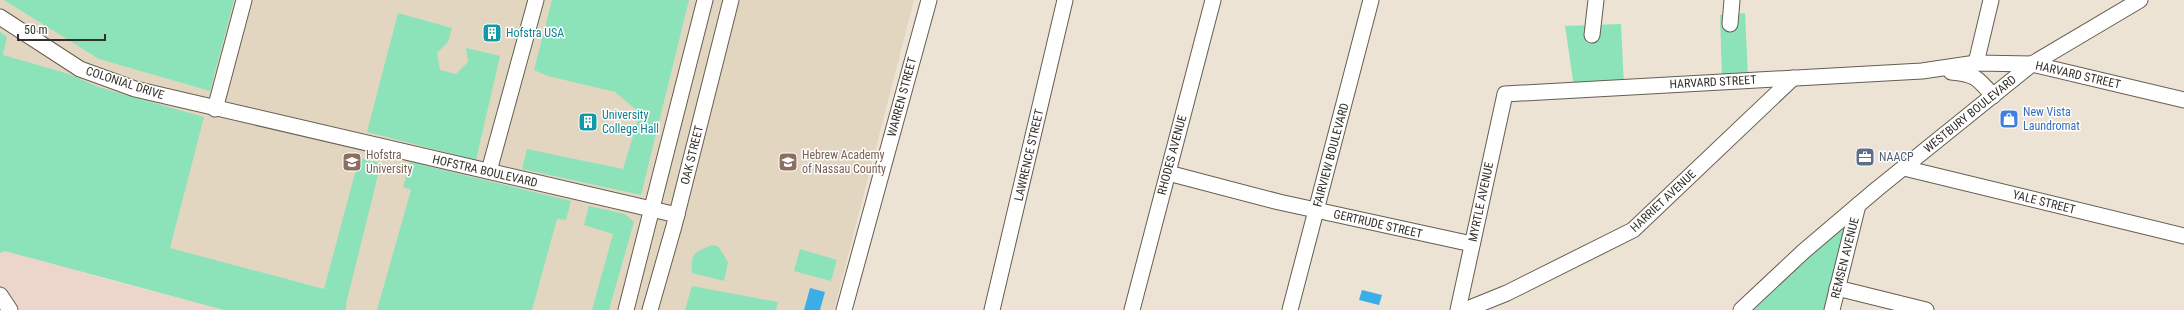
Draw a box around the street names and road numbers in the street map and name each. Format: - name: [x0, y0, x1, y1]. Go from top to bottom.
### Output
- street label: WARREN STREET: [885, 56, 919, 138]
- street label: HARVARD STREET: [2034, 58, 2122, 92]
- street label: COLONIAL DRIVE: [84, 64, 166, 102]
- street label: WESTBURY BOULEVARD: [1921, 72, 2019, 156]
- street label: HARVARD STREET: [1669, 73, 1757, 91]
- street label: FAIRVIEW BOULEVARD: [1310, 101, 1352, 209]
- street label: LAWRENCE STREET: [1012, 108, 1046, 202]
- street label: RHODES AVENUE: [1155, 114, 1189, 196]
- street label: OAK STREET: [678, 124, 706, 186]
- street label: HOFSTRA BOULEVARD: [431, 152, 539, 190]
- street label: MYRTLE AVENUE: [1466, 161, 1496, 243]
- street label: HARRIET AVENUE: [1627, 167, 1699, 235]
- street label: YALE STREET: [2011, 187, 2077, 217]
- street label: GERTRUDE STREET: [1332, 207, 1424, 241]
- street label: REMSEN AVENUE: [1828, 216, 1862, 300]

